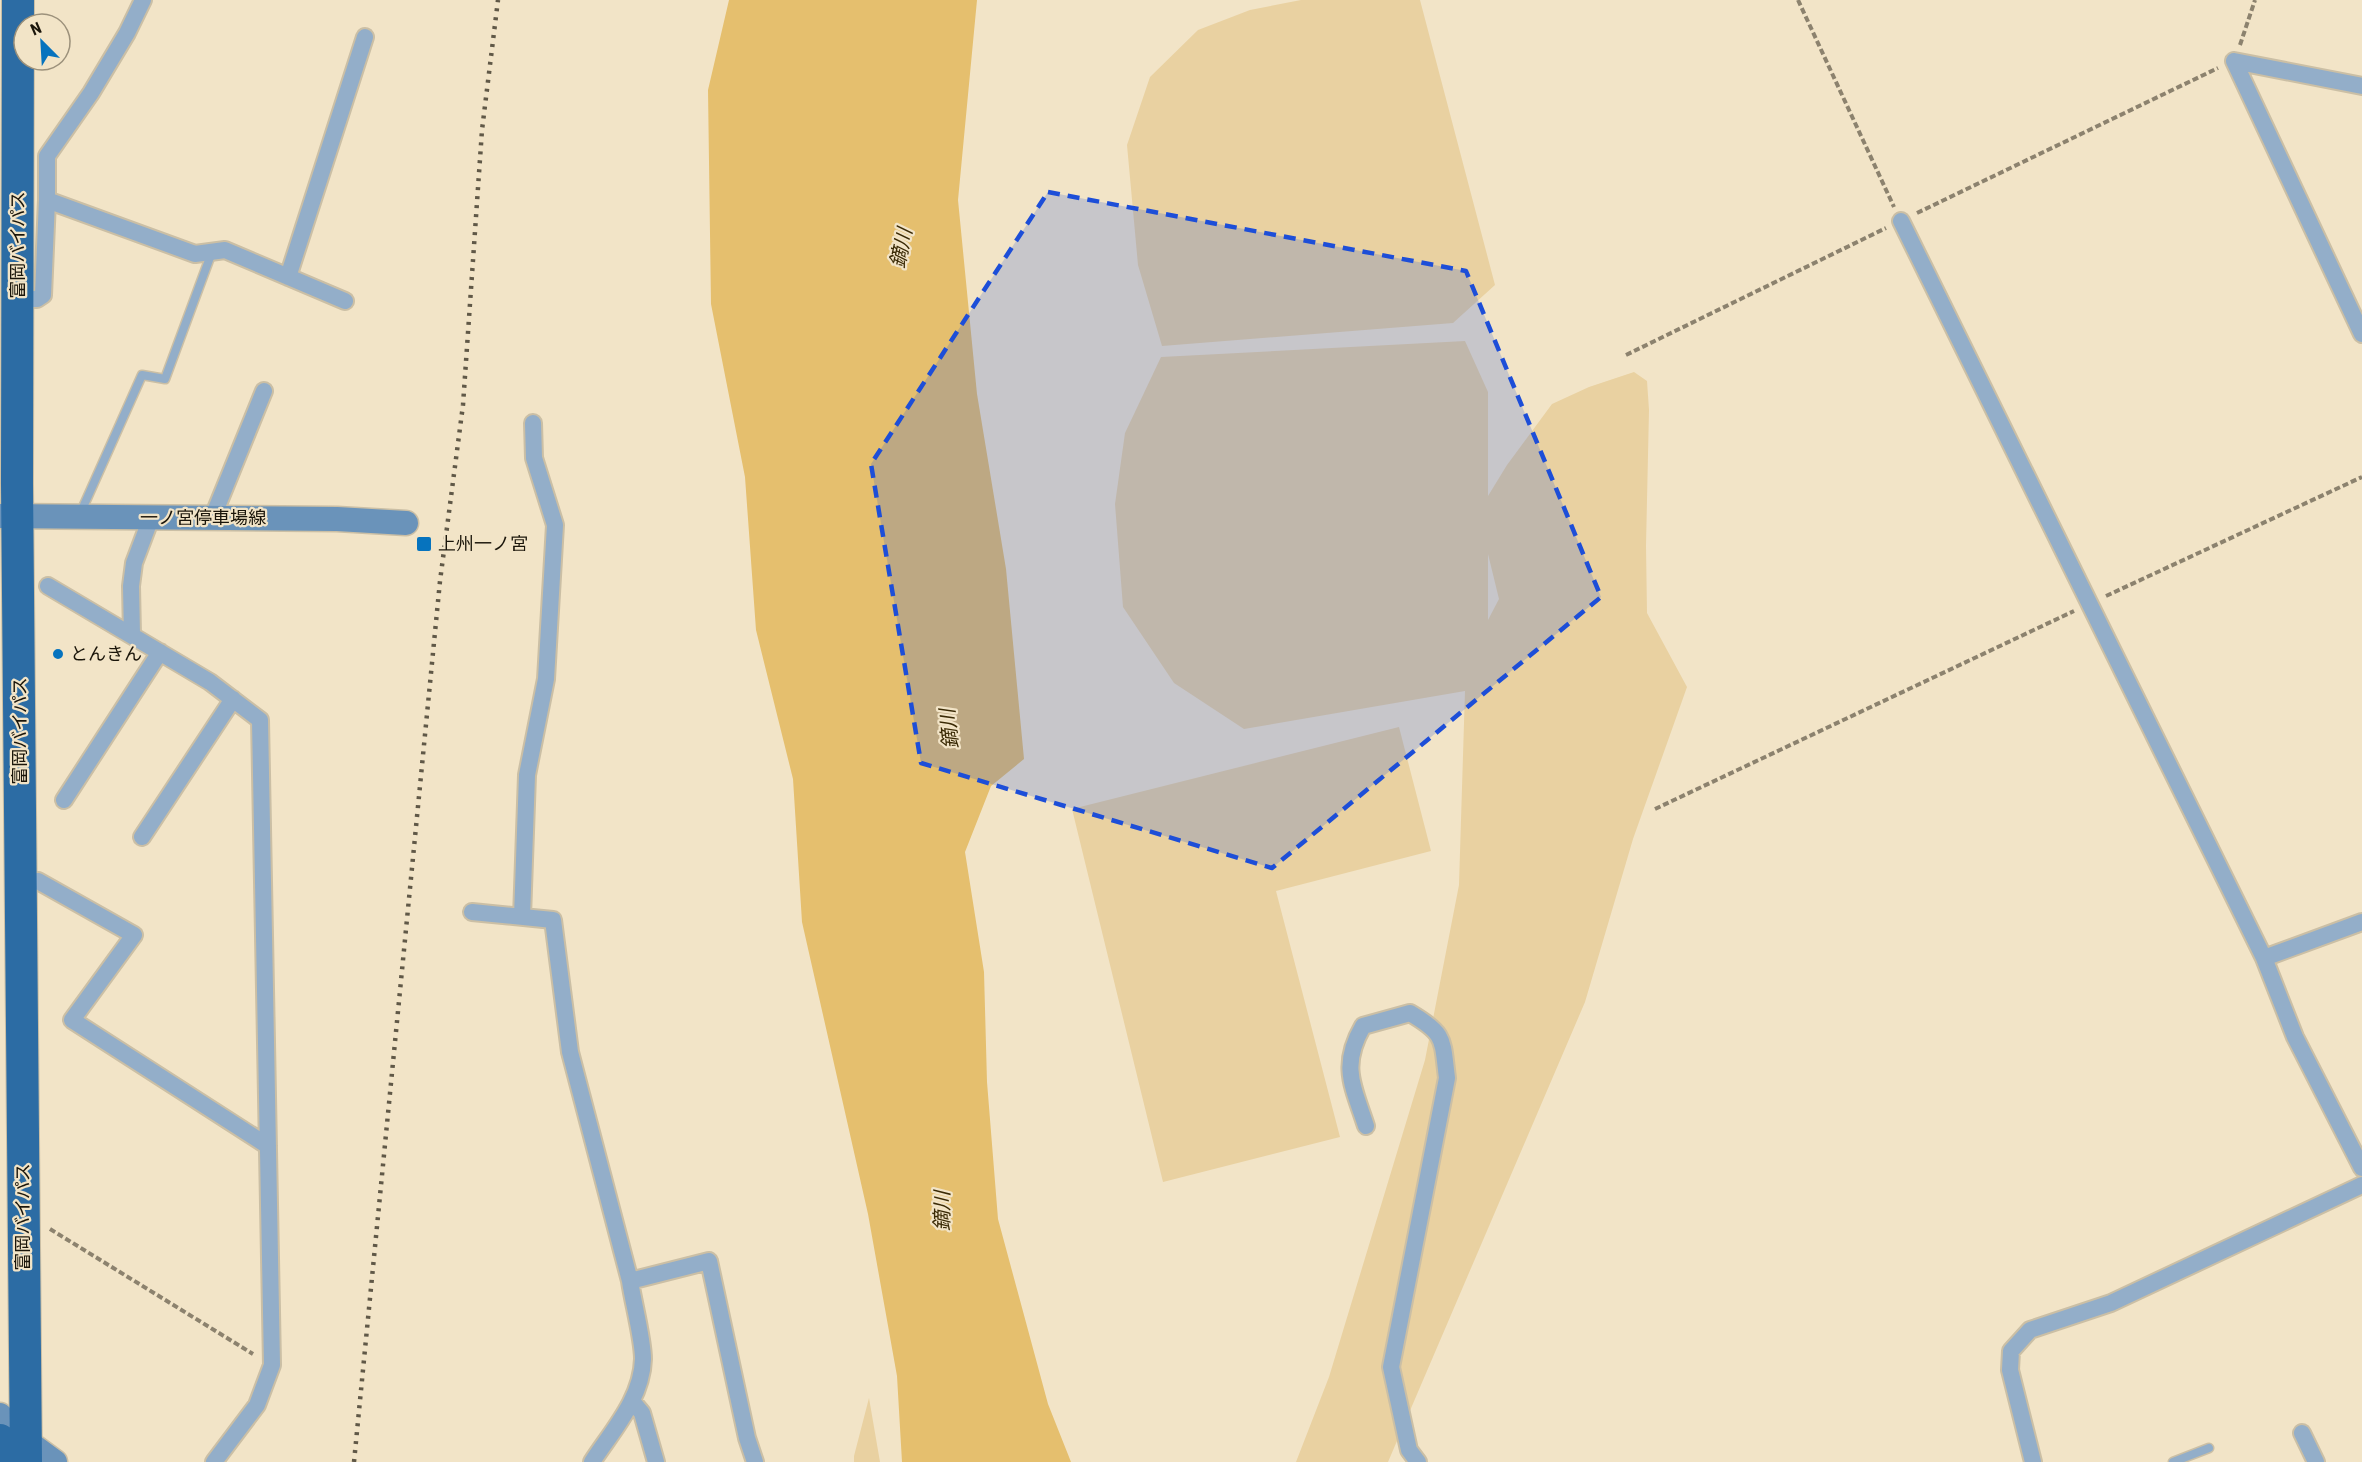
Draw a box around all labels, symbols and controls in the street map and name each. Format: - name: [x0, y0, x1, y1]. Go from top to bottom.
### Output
- north arrow: [12, 12, 72, 72]
- text: N: [28, 18, 44, 39]
- street label: 富岡バイパス: [7, 191, 28, 299]
- water label: 鏑川: [885, 224, 917, 270]
- street label: 一ノ宮停車場線: [140, 507, 266, 528]
- place label: 上州一ノ宮: [438, 533, 528, 554]
- marker: 上州一ノ宮: [415, 535, 433, 553]
- place label: とんきん: [70, 643, 142, 664]
- marker: とんきん: [51, 647, 65, 661]
- street label: 富岡バイパス: [9, 677, 30, 785]
- water label: 鏑川: [935, 706, 963, 750]
- street label: 富岡バイパス: [12, 1163, 33, 1271]
- water label: 鏑川: [930, 1189, 954, 1231]

